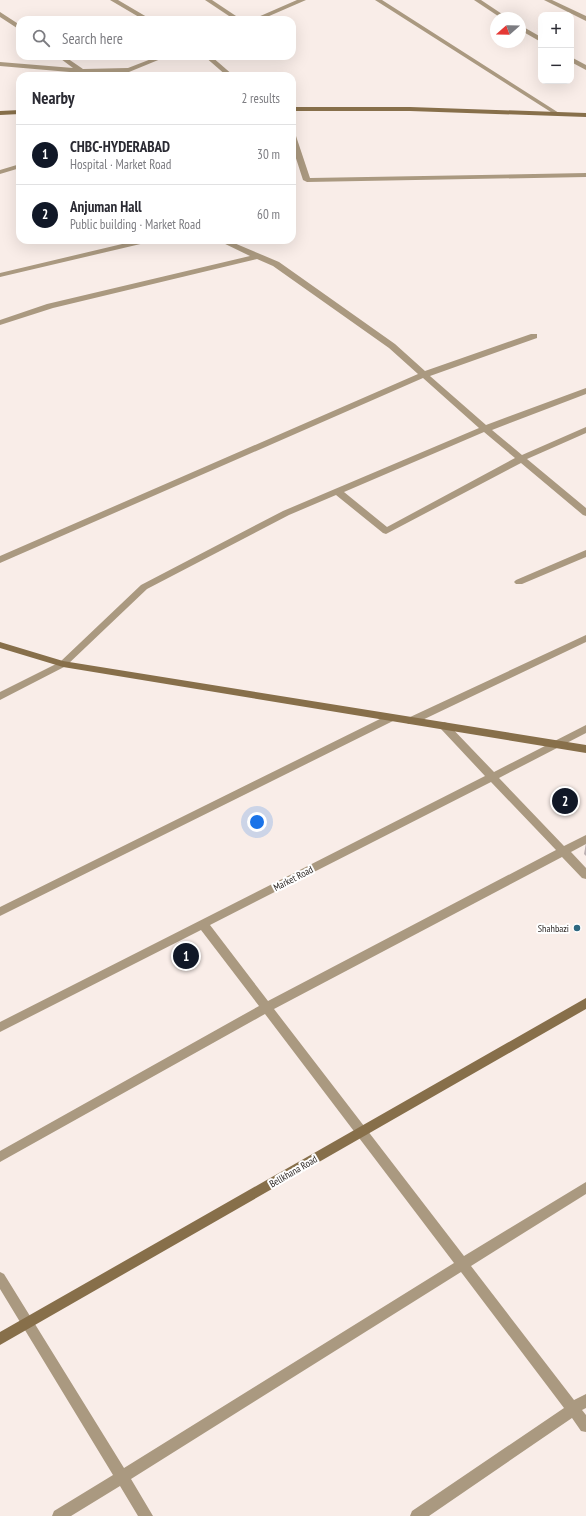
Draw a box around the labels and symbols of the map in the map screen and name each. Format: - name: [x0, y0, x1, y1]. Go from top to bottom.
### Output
- north arrow: [490, 12, 526, 48]
- pin: 2: [552, 786, 578, 816]
- your location: [247, 812, 267, 832]
- street label: Market Road: [271, 863, 315, 894]
- place label: Shahbazi: [538, 922, 569, 935]
- marker: Shahbazi: [572, 923, 582, 933]
- pin: 1: [173, 941, 199, 971]
- street label: Bellkhana Road: [267, 1152, 320, 1190]

